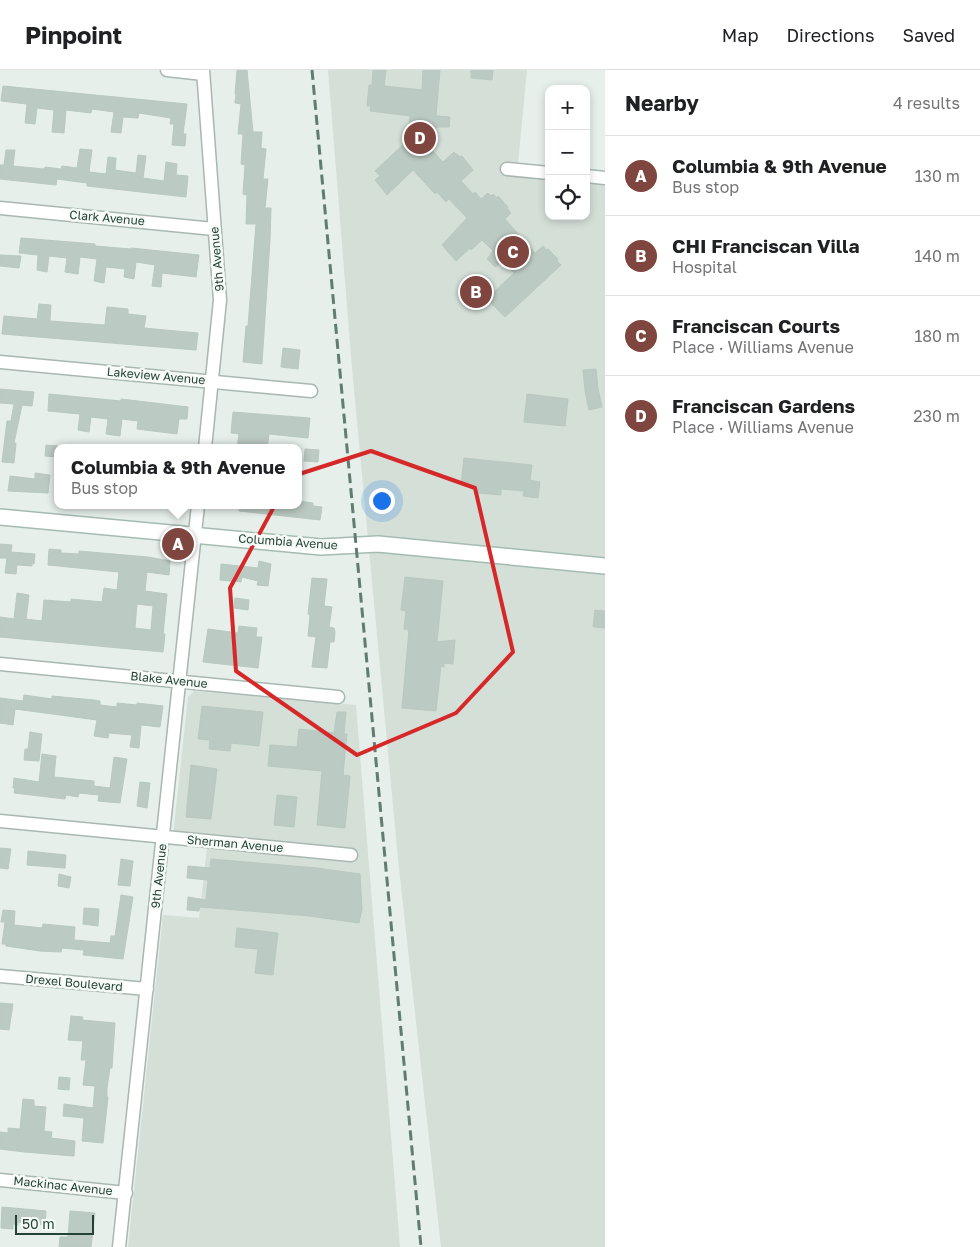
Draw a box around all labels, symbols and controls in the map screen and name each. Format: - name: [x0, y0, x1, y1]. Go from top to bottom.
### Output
- text: Pinpoint: [25, 20, 122, 49]
- text: Map: [722, 24, 758, 46]
- text: Directions: [786, 24, 874, 46]
- text: Saved: [902, 24, 955, 46]
- map controls: [545, 85, 590, 220]
- button: +: [545, 85, 590, 130]
- text: Nearby: [625, 90, 699, 116]
- text: 4 results: [893, 93, 960, 113]
- pin: D: [404, 119, 436, 157]
- button: −: [545, 130, 590, 175]
- text: Columbia & 9th Avenue: [672, 154, 887, 177]
- text: A: [635, 166, 647, 186]
- text: 130 m: [915, 166, 960, 186]
- button: locate: [545, 175, 590, 220]
- text: Bus stop: [672, 177, 739, 197]
- street label: Clark Avenue: [69, 207, 145, 228]
- street label: 9th Avenue: [206, 226, 227, 292]
- pin: C: [497, 233, 529, 271]
- text: CHI Franciscan Villa: [672, 234, 860, 257]
- text: B: [635, 246, 647, 266]
- text: 140 m: [914, 246, 960, 266]
- text: Hospital: [672, 257, 737, 277]
- pin: B: [460, 273, 492, 311]
- text: Franciscan Courts: [672, 314, 840, 337]
- text: C: [635, 326, 647, 346]
- text: 180 m: [914, 326, 960, 346]
- text: Place · Williams Avenue: [672, 337, 854, 357]
- street label: Lakeview Avenue: [106, 364, 206, 387]
- text: Franciscan Gardens: [672, 394, 855, 417]
- text: D: [635, 406, 647, 426]
- text: 230 m: [913, 406, 960, 426]
- text: Place · Williams Avenue: [672, 417, 854, 437]
- popup: [54, 444, 302, 509]
- text: Columbia & 9th Avenue: [71, 455, 285, 478]
- text: Bus stop: [71, 478, 138, 498]
- your location: [369, 488, 395, 514]
- pin: A: [162, 525, 194, 563]
- street label: Columbia Avenue: [238, 531, 338, 552]
- street label: Blake Avenue: [130, 668, 208, 691]
- street label: Sherman Avenue: [186, 832, 284, 855]
- street label: 9th Avenue: [148, 843, 169, 909]
- street label: Drexel Boulevard: [25, 971, 123, 994]
- street label: Mackinac Avenue: [13, 1173, 113, 1198]
- scale bar: [15, 1212, 94, 1235]
- text: 50 m: [22, 1215, 55, 1232]

